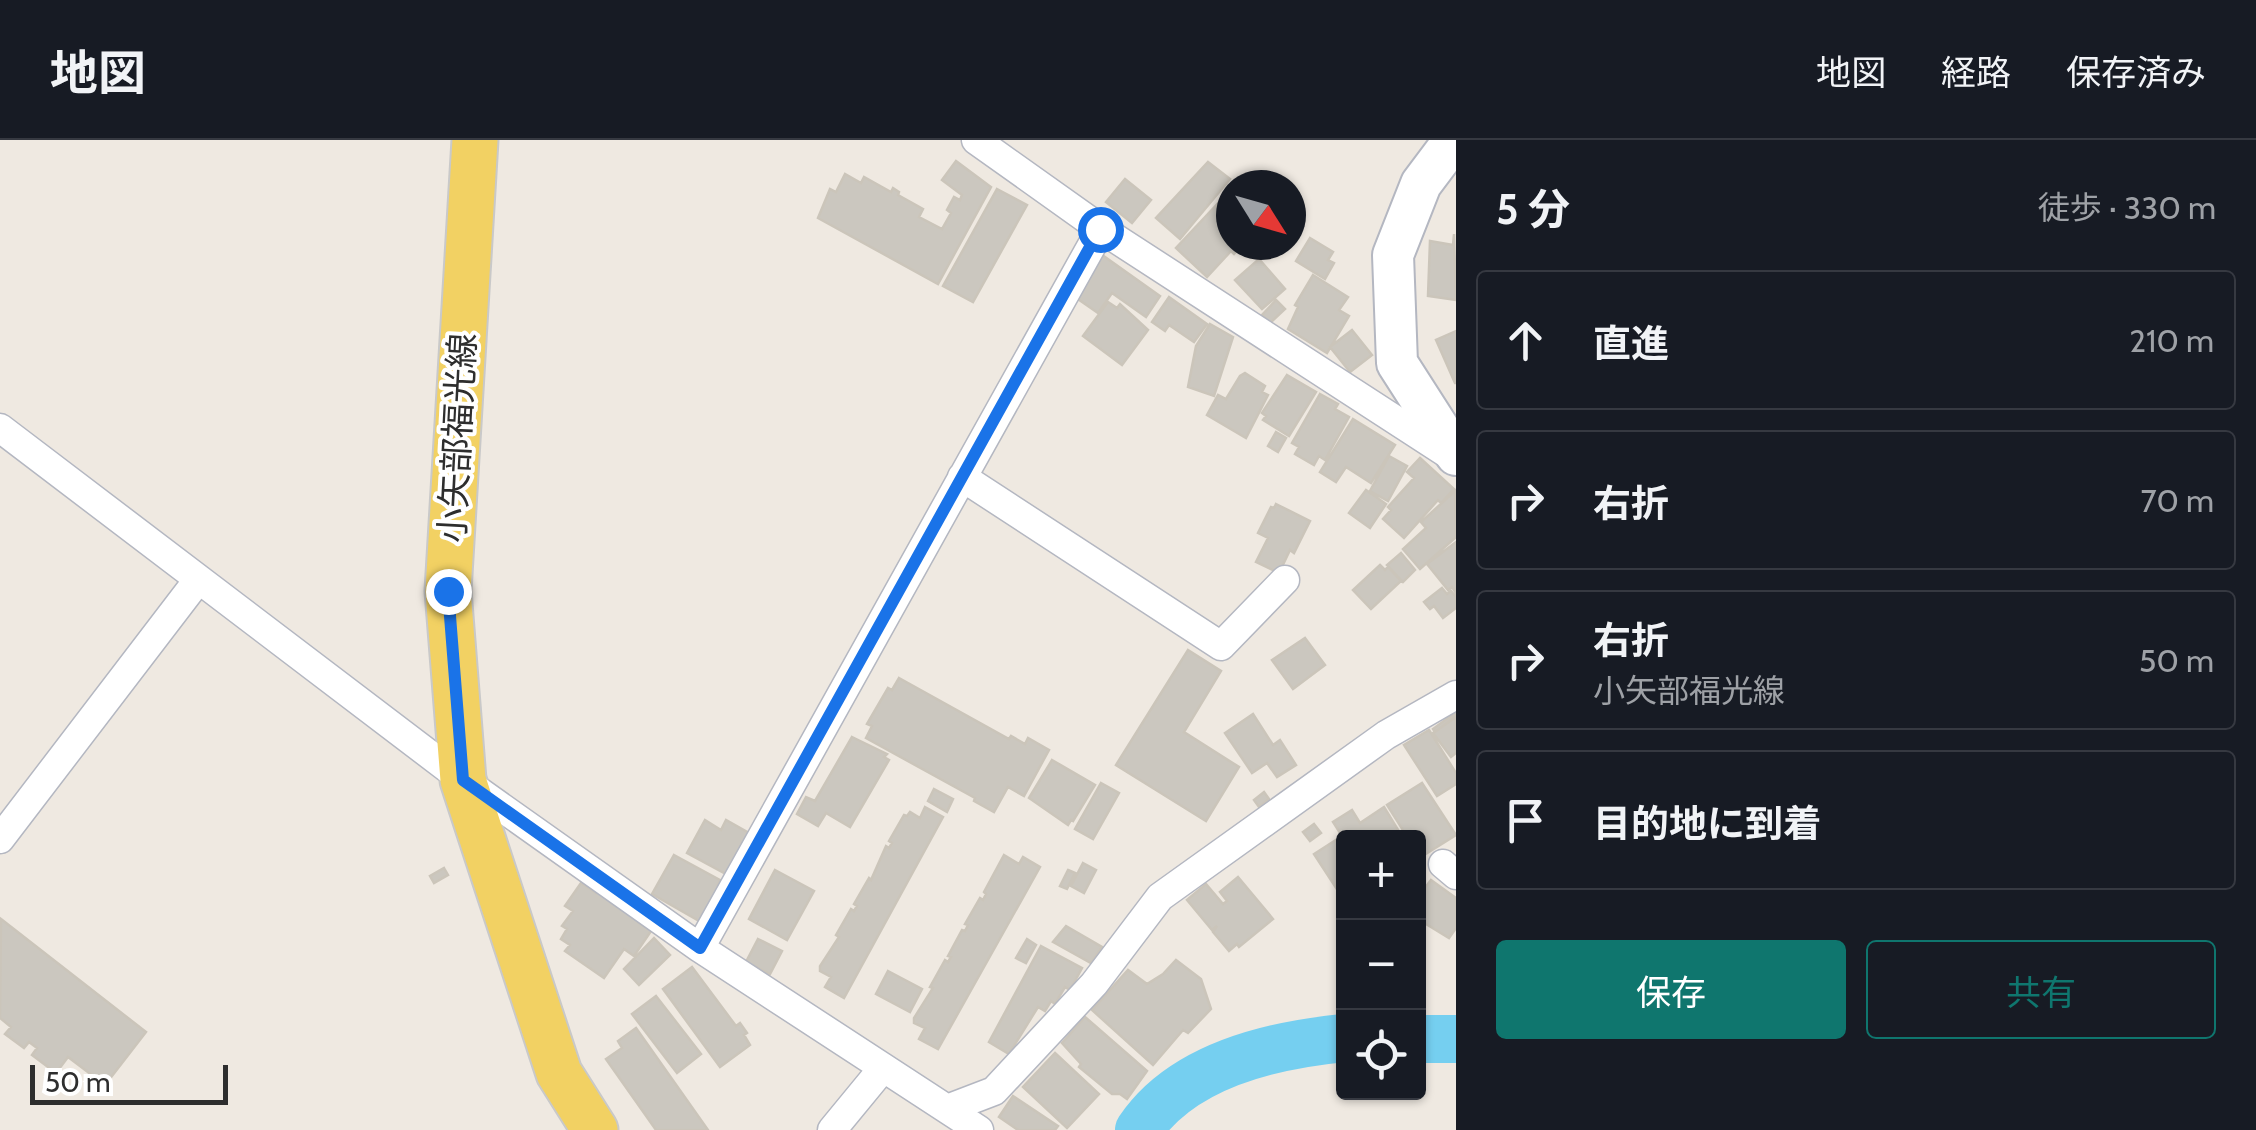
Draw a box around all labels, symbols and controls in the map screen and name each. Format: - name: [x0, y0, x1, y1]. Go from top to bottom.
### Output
- text: 地図: [50, 44, 146, 102]
- text: 地図: [1816, 51, 1886, 94]
- text: 経路: [1941, 51, 2011, 94]
- text: 保存済み: [2066, 51, 2206, 94]
- north arrow: [1216, 170, 1306, 260]
- text: 5 分: [1496, 183, 1570, 235]
- text: 徒歩 · 330 m: [2038, 188, 2216, 227]
- route start: [1078, 207, 1124, 253]
- icon: ahead: [1498, 313, 1553, 368]
- text: 直進: [1593, 320, 1669, 367]
- text: 210 m: [2129, 321, 2214, 360]
- street label: 小矢部福光線: [430, 332, 484, 544]
- icon: right: [1498, 473, 1553, 528]
- text: 右折: [1593, 480, 1669, 527]
- text: 70 m: [2141, 481, 2214, 520]
- route end: [426, 569, 472, 615]
- text: 右折: [1593, 617, 1669, 664]
- icon: right: [1498, 633, 1553, 688]
- text: 50 m: [2139, 641, 2214, 680]
- text: 小矢部福光線: [1593, 671, 1785, 710]
- icon: arrive: [1498, 793, 1553, 848]
- text: 目的地に到着: [1593, 800, 1821, 847]
- map controls: [1336, 830, 1426, 1100]
- button: +: [1336, 830, 1426, 920]
- button: −: [1336, 920, 1426, 1010]
- button: 保存: [1496, 940, 1846, 1039]
- button: 共有: [1866, 940, 2216, 1039]
- button: locate: [1336, 1010, 1426, 1100]
- scale bar: [30, 1060, 228, 1104]
- text: 50 m: [45, 1065, 111, 1099]

